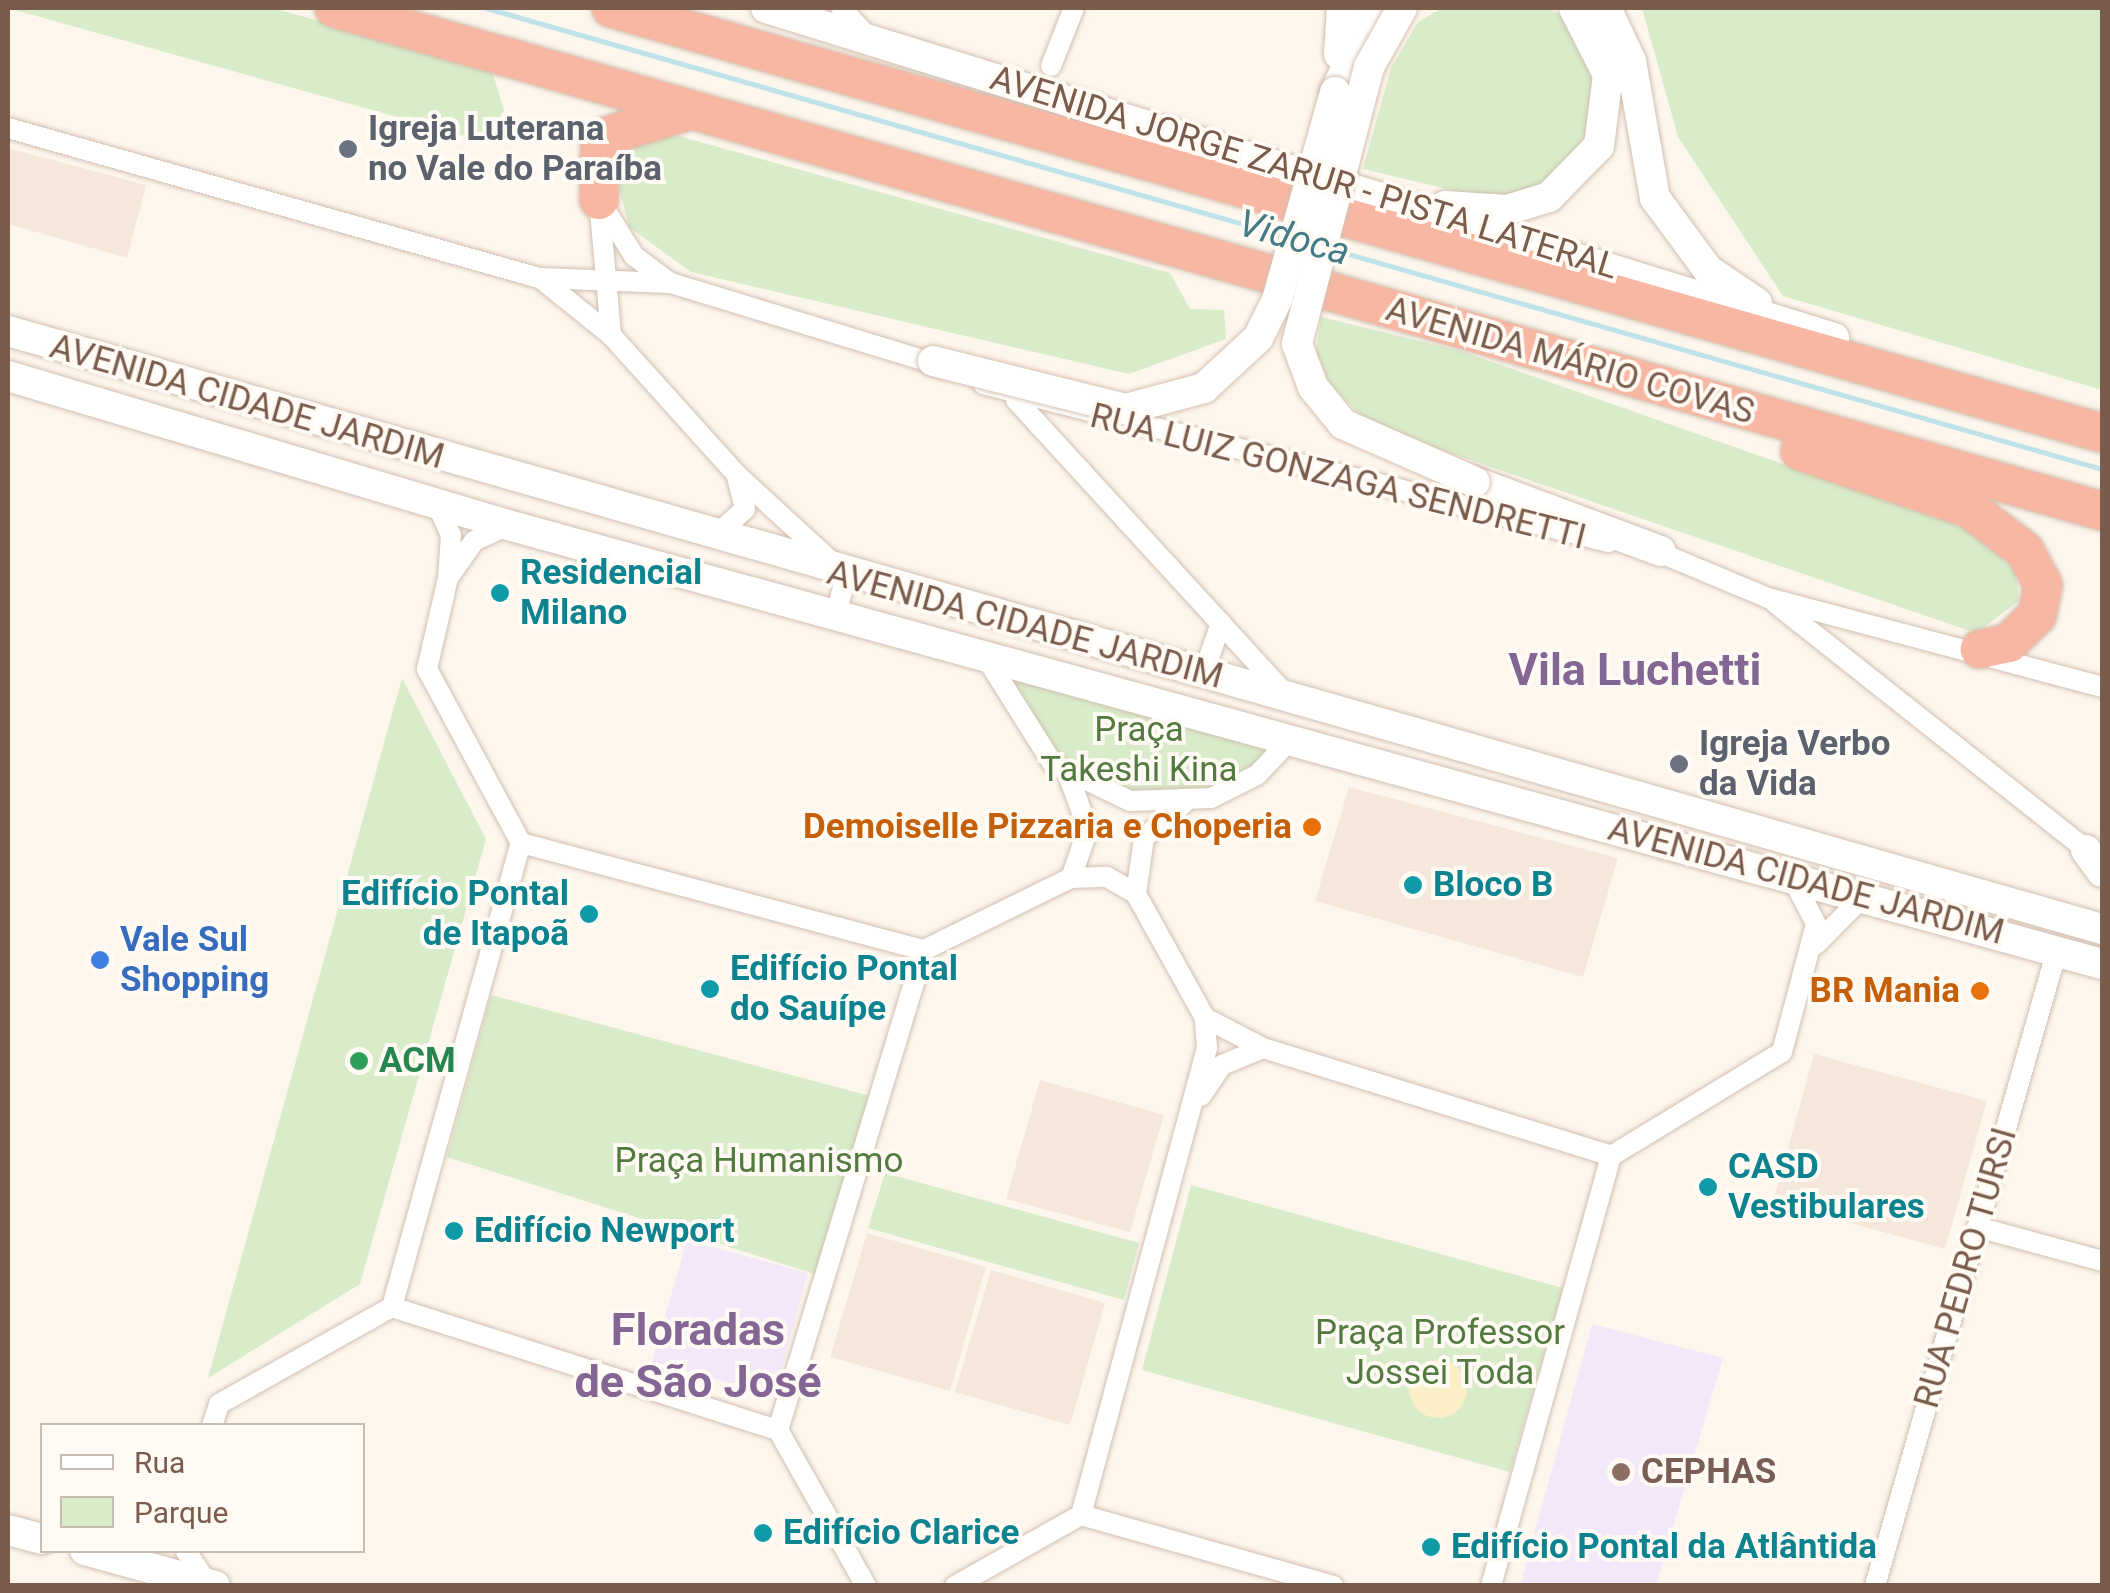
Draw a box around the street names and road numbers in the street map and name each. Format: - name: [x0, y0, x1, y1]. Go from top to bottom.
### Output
- street label: AVENIDA JORGE ZARUR - PISTA LATERAL: [985, 57, 1623, 289]
- street label: AVENIDA MÁRIO COVAS: [1381, 288, 1759, 434]
- street label: AVENIDA CIDADE JARDIM: [45, 326, 449, 478]
- street label: RUA LUIZ GONZAGA SENDRETTI: [1086, 395, 1590, 559]
- street label: AVENIDA CIDADE JARDIM: [823, 552, 1227, 698]
- street label: AVENIDA CIDADE JARDIM: [1604, 808, 2008, 954]
- street label: RUA PEDRO TURSI: [1906, 1123, 2026, 1413]

